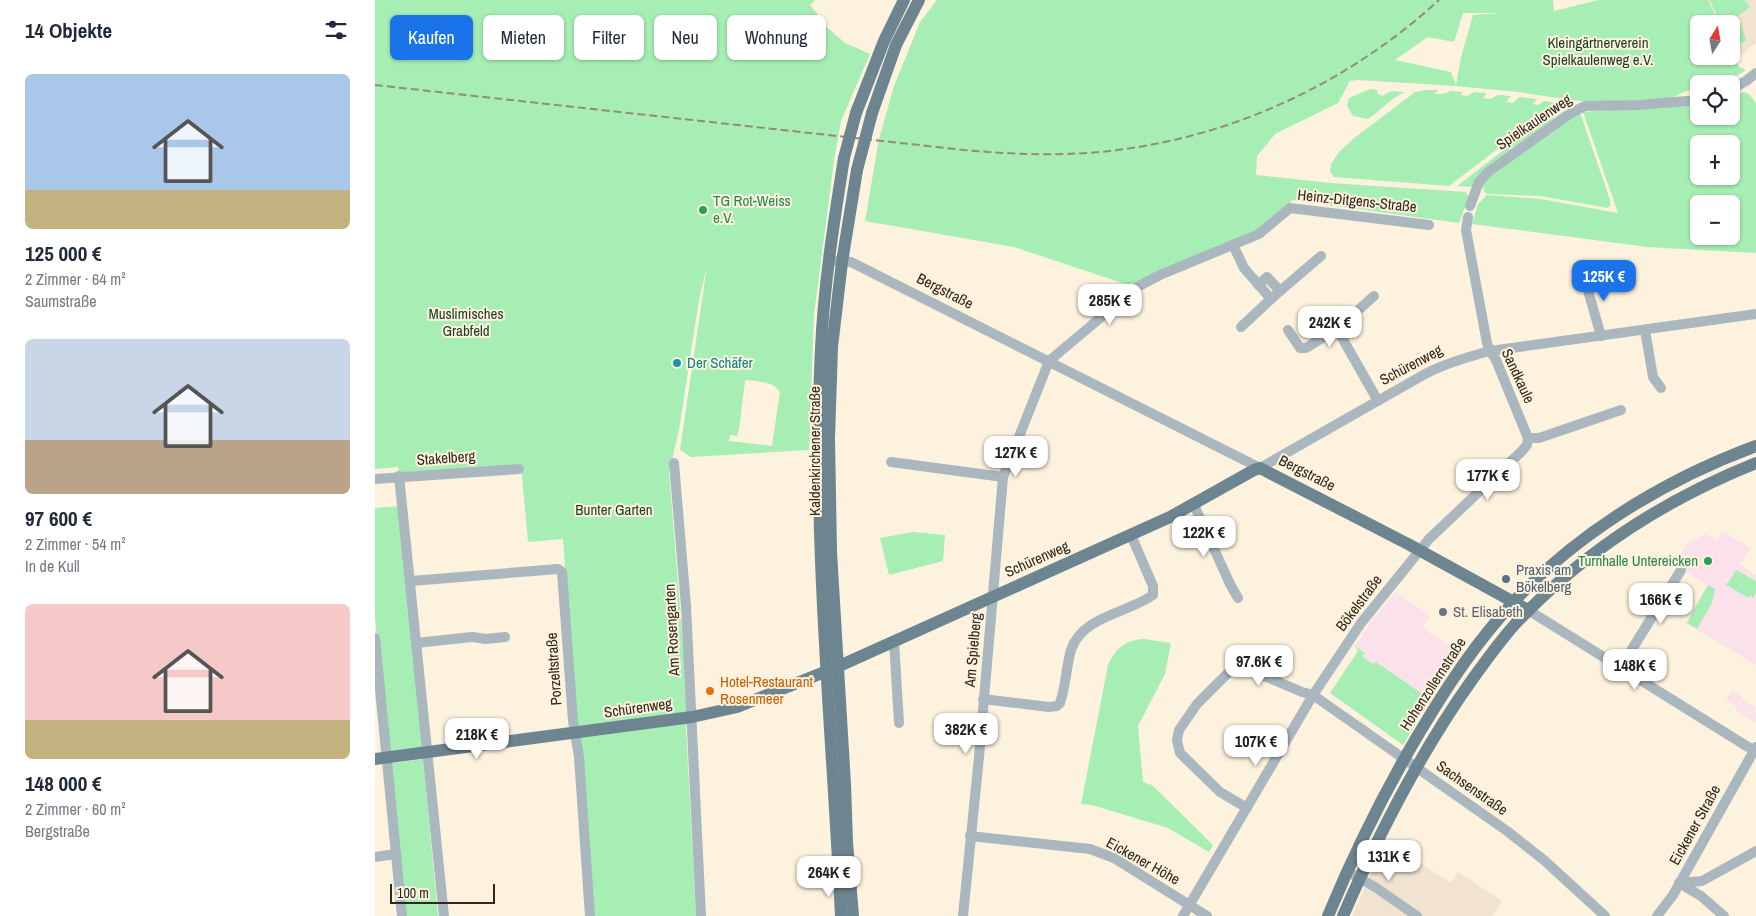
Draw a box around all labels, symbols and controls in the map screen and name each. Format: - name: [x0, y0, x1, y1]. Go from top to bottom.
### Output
- chip: Kaufen: [390, 15, 473, 60]
- chip: Mieten: [483, 15, 564, 60]
- chip: Filter: [574, 15, 644, 60]
- chip: Neu: [654, 15, 717, 60]
- chip: Wohnung: [727, 15, 826, 60]
- north arrow: [1690, 15, 1740, 65]
- map controls: [1690, 15, 1740, 245]
- text: 14 Objekte: [25, 16, 112, 45]
- icon: filters: [322, 16, 350, 44]
- park label: Kleingärtnerverein Spielkaulenweg e.V.: [1542, 32, 1654, 70]
- button: locate: [1690, 75, 1740, 125]
- street label: Spielkaulenweg: [1492, 89, 1576, 155]
- icon: home: [143, 106, 233, 196]
- button: +: [1690, 135, 1740, 185]
- street label: Heinz-Ditgens-Straße: [1296, 184, 1418, 217]
- place label: TG Rot-Weiss e.V.: [713, 190, 791, 228]
- button: −: [1690, 195, 1740, 245]
- marker: TG Rot-Weiss e.V.: [697, 204, 709, 216]
- text: 125 000 €: [25, 239, 102, 268]
- pin: 125K €: [1563, 260, 1645, 302]
- text: 125K €: [1583, 265, 1625, 287]
- street label: Bergstraße: [913, 267, 977, 314]
- text: 2 Zimmer · 64 m²: [25, 268, 126, 290]
- pin: 285K €: [1069, 284, 1151, 326]
- text: 285K €: [1089, 289, 1131, 311]
- text: Saumstraße: [25, 290, 96, 312]
- park label: Muslimisches Grabfeld: [428, 303, 504, 341]
- pin: 242K €: [1289, 306, 1371, 348]
- text: 242K €: [1309, 311, 1351, 333]
- street label: Schürenweg: [1376, 339, 1446, 390]
- street label: Sandkaule: [1497, 345, 1540, 407]
- place label: Der Schäfer: [687, 352, 753, 373]
- marker: Der Schäfer: [671, 357, 683, 369]
- icon: home: [143, 371, 233, 461]
- street label: Kaldenkirchener Straße: [804, 386, 825, 516]
- pin: 127K €: [975, 436, 1057, 478]
- text: 127K €: [995, 441, 1037, 463]
- street label: Stakelberg: [416, 445, 476, 470]
- street label: Bergstraße: [1275, 449, 1339, 496]
- pin: 177K €: [1447, 458, 1529, 501]
- text: 177K €: [1467, 464, 1509, 486]
- park label: Bunter Garten: [575, 499, 653, 520]
- text: 97 600 €: [25, 504, 92, 533]
- pin: 122K €: [1163, 516, 1245, 558]
- text: 122K €: [1183, 521, 1225, 543]
- text: 2 Zimmer · 54 m²: [25, 533, 126, 555]
- street label: Schürenweg: [1001, 535, 1072, 582]
- place label: Turnhalle Untereicken: [1578, 550, 1698, 571]
- text: In de Kull: [25, 555, 80, 577]
- marker: Turnhalle Untereicken: [1702, 555, 1714, 567]
- place label: Praxis am Bökelberg: [1516, 559, 1572, 597]
- street label: Bökelstraße: [1330, 570, 1387, 635]
- marker: Praxis am Bökelberg: [1500, 573, 1512, 585]
- pin: 166K €: [1620, 582, 1702, 625]
- street label: Am Rosengarten: [659, 583, 684, 678]
- text: 166K €: [1640, 588, 1682, 610]
- place label: St. Elisabeth: [1453, 601, 1523, 622]
- marker: St. Elisabeth: [1437, 606, 1449, 618]
- street label: Am Spielberg: [959, 612, 986, 689]
- street label: Porzeltstraße: [540, 632, 567, 706]
- street label: Hohenzollernstraße: [1395, 633, 1471, 734]
- icon: home: [143, 636, 233, 726]
- pin: 97.6K €: [1213, 644, 1305, 687]
- pin: 148K €: [1594, 648, 1676, 691]
- text: 97.6K €: [1236, 650, 1282, 672]
- text: 148K €: [1614, 654, 1656, 676]
- place label: Hotel-Restaurant Rosenmeer: [720, 671, 814, 709]
- marker: Hotel-Restaurant Rosenmeer: [704, 685, 716, 697]
- street label: Schürenweg: [603, 692, 673, 723]
- pin: 382K €: [925, 712, 1007, 755]
- pin: 218K €: [436, 718, 518, 760]
- text: 382K €: [945, 718, 987, 740]
- text: 218K €: [456, 723, 498, 745]
- pin: 107K €: [1215, 724, 1297, 767]
- text: 107K €: [1235, 730, 1277, 752]
- street label: Sachsenstraße: [1432, 755, 1512, 820]
- text: 148 000 €: [25, 769, 102, 798]
- street label: Eickener Straße: [1664, 781, 1725, 869]
- text: 2 Zimmer · 60 m²: [25, 798, 126, 820]
- text: Bergstraße: [25, 820, 90, 842]
- street label: Eickener Höhe: [1103, 832, 1184, 890]
- pin: 131K €: [1348, 840, 1430, 882]
- text: 131K €: [1368, 845, 1410, 867]
- pin: 264K €: [788, 856, 870, 898]
- text: 264K €: [808, 861, 850, 883]
- scale bar: [390, 881, 495, 904]
- text: 100 m: [397, 884, 429, 902]

